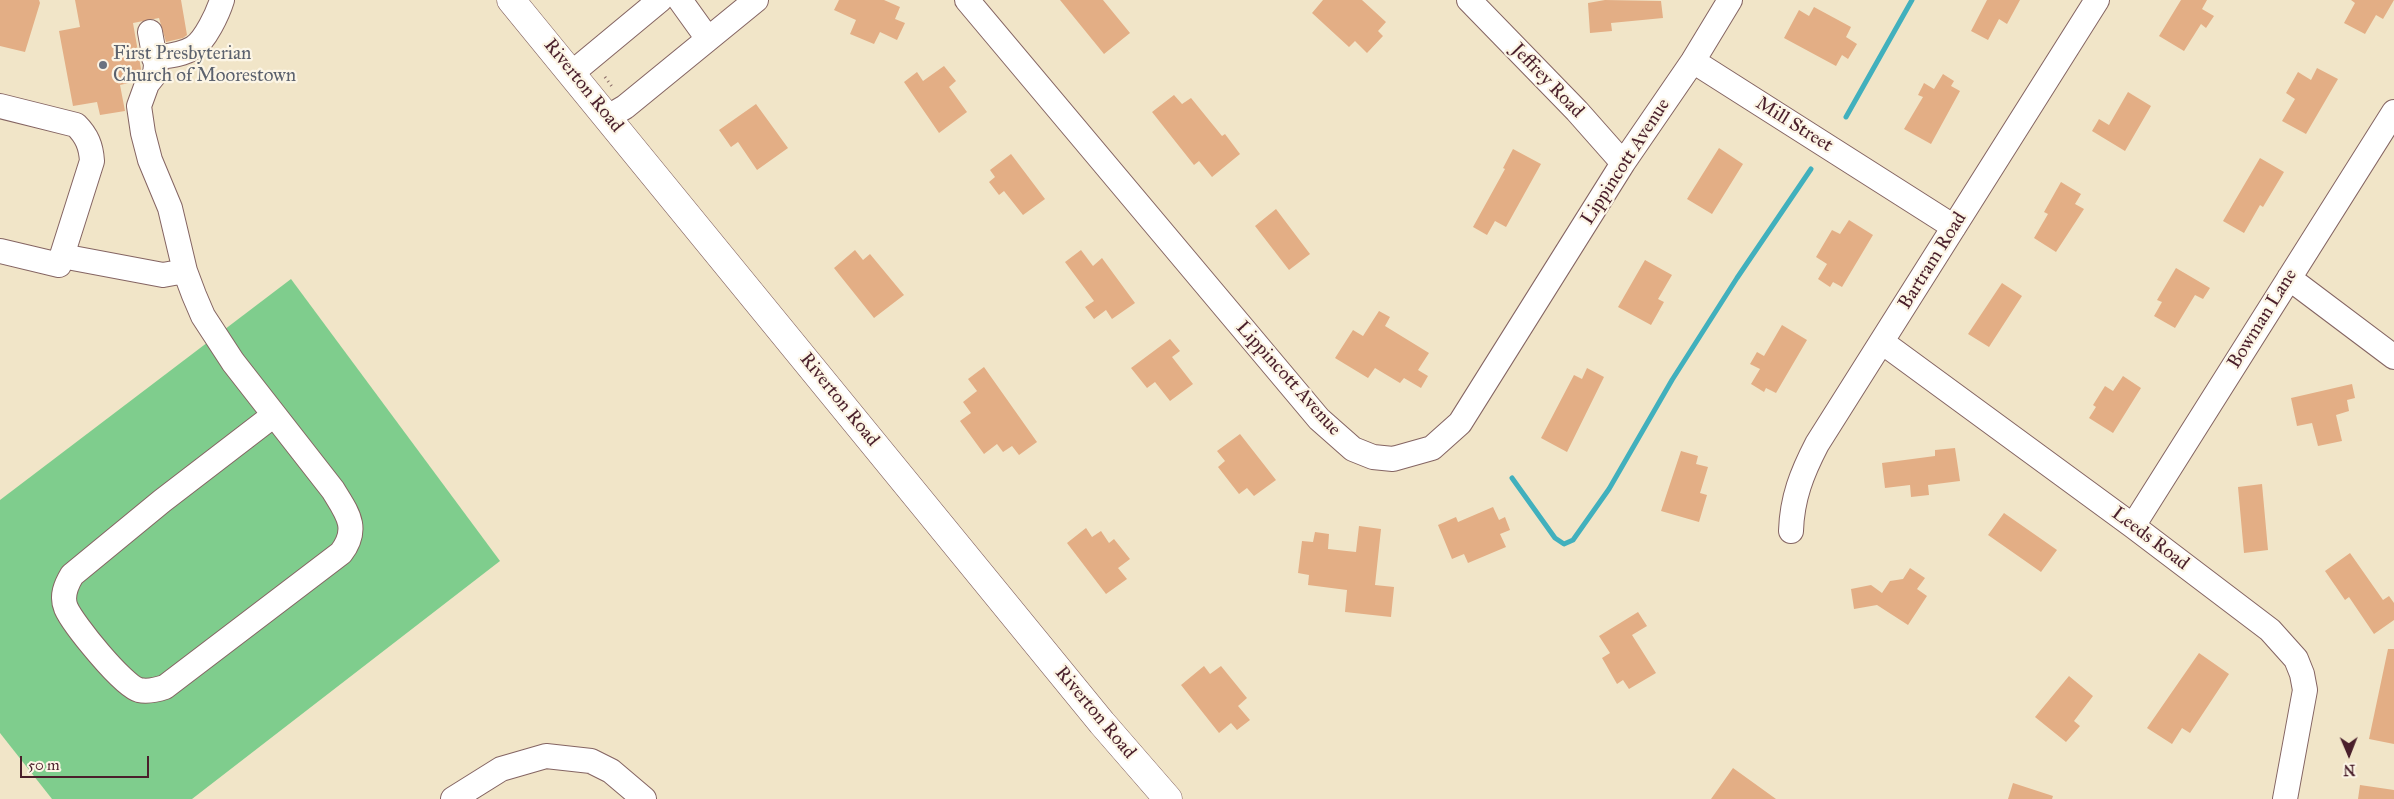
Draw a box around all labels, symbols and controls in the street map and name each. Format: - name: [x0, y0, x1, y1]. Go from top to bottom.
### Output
- street label: Riverton Road: [538, 35, 628, 137]
- street label: Jeffrey Road: [1506, 39, 1588, 123]
- place label: First Presbyterian Church of Moorestown: [113, 43, 296, 87]
- marker: First Presbyterian Church of Moorestown: [97, 59, 109, 71]
- street label: Mill Street: [1751, 92, 1837, 158]
- street label: Lippincott Avenue: [1577, 95, 1675, 229]
- street label: Bartram Road: [1894, 208, 1972, 314]
- street label: Bowman Lane: [2223, 265, 2303, 373]
- street label: Lippincott Avenue: [1231, 317, 1345, 441]
- street label: Riverton Road: [794, 349, 884, 451]
- street label: Leeds Road: [2107, 503, 2193, 575]
- street label: Riverton Road: [1050, 662, 1140, 764]
- north arrow: [2324, 729, 2374, 779]
- scale bar: [22, 746, 151, 778]
- text: 50 m: [28, 756, 60, 774]
- text: N: [2343, 761, 2355, 778]

